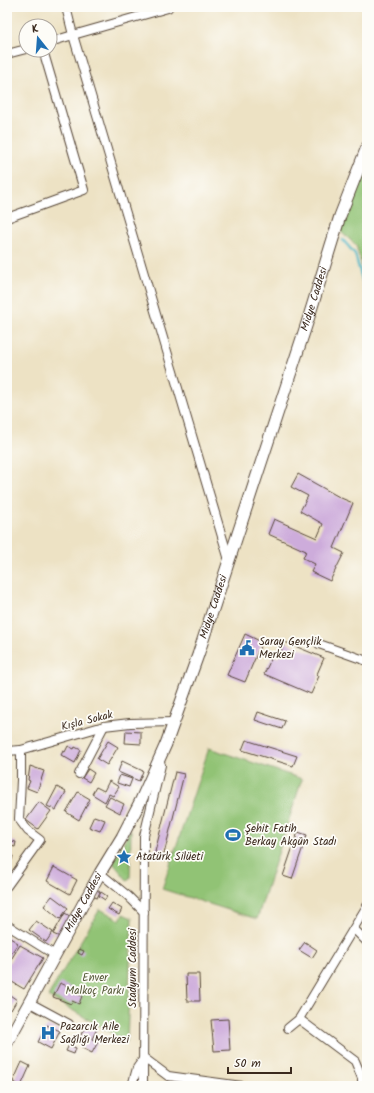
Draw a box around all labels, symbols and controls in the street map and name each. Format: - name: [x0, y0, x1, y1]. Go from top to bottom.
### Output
- north arrow: [18, 18, 58, 58]
- text: K: [30, 20, 42, 39]
- street label: Midye Caddesi: [296, 264, 333, 333]
- street label: Midye Caddesi: [195, 572, 233, 641]
- place label: Saray Gençlik Merkezi: [259, 633, 322, 664]
- public building icon: Saray Gençlik Merkezi: [238, 639, 256, 657]
- street label: Kışla Sokak: [59, 706, 116, 736]
- place label: Şehit Fatih Berkay Akgün Stadı: [245, 820, 337, 851]
- sports icon: Şehit Fatih Berkay Akgün Stadı: [224, 826, 242, 844]
- place icon: Atatürk Silüeti: [115, 848, 133, 866]
- place label: Atatürk Silüeti: [136, 848, 203, 866]
- street label: Midye Caddesi: [60, 869, 108, 936]
- street label: Stadyum Caddesi: [124, 928, 142, 1008]
- park label: Enver Malkoç Parkı: [66, 969, 125, 1000]
- place label: Pazarcık Aile Sağlığı Merkezi: [60, 1018, 129, 1049]
- hospital icon: Pazarcık Aile Sağlığı Merkezi: [39, 1024, 57, 1042]
- scale bar: [228, 1049, 291, 1075]
- text: 50 m: [234, 1054, 261, 1073]

